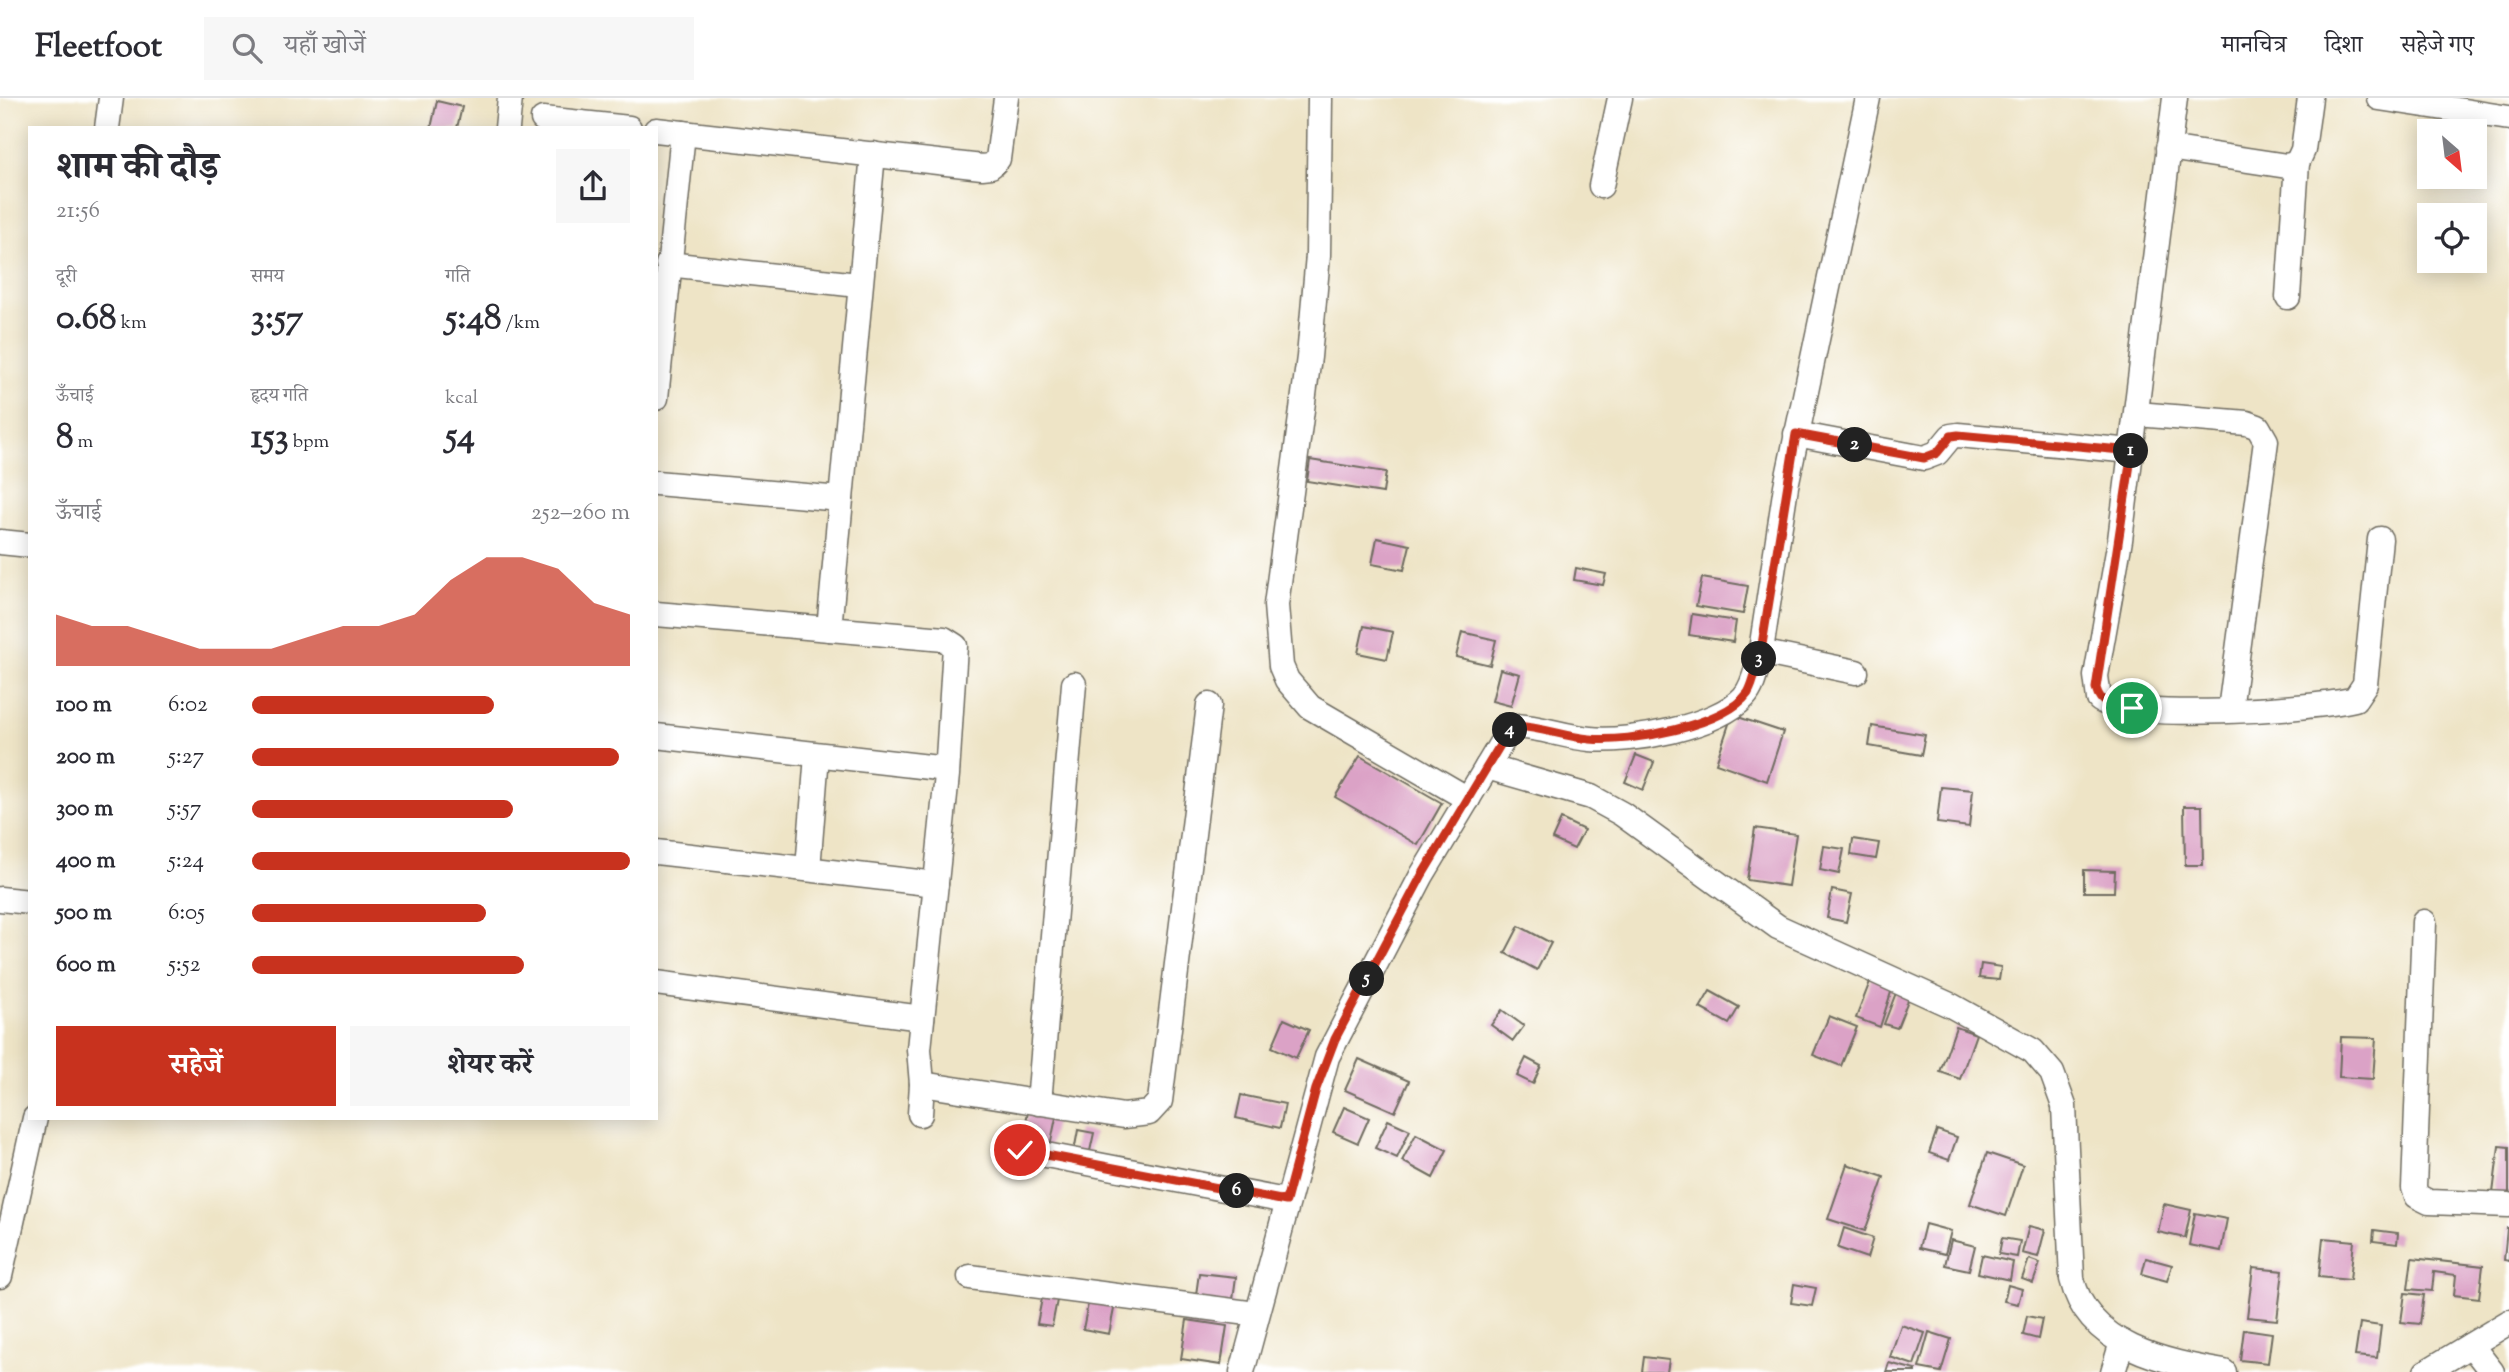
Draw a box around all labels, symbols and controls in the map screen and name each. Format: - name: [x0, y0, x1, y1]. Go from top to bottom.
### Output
- search box: [204, 17, 694, 80]
- text: Fleetfoot: [35, 24, 162, 72]
- text: यहाँ खोजें: [284, 28, 366, 65]
- icon: search: [228, 29, 266, 67]
- text: मानचित्र: [2221, 29, 2286, 63]
- text: दिशा: [2324, 29, 2363, 63]
- text: सहेजे गए: [2401, 29, 2474, 63]
- north arrow: [2417, 119, 2487, 189]
- map controls: [2417, 119, 2487, 273]
- text: शाम की दौड़: [56, 142, 219, 196]
- button: share: [556, 149, 630, 223]
- text: 21:56: [56, 195, 100, 228]
- button: locate: [2417, 203, 2487, 273]
- text: दूरी: [56, 264, 77, 291]
- text: समय: [251, 264, 284, 291]
- text: गति: [445, 264, 470, 291]
- text: 0.68: [56, 294, 117, 345]
- text: 3:57: [251, 294, 303, 345]
- text: 5:48: [445, 294, 502, 345]
- text: km: [117, 310, 147, 337]
- text: /km: [502, 310, 540, 337]
- text: ऊँचाई: [56, 383, 93, 410]
- text: हृदय गति: [251, 383, 308, 410]
- text: kcal: [445, 385, 478, 412]
- text: 54: [445, 412, 475, 463]
- text: 8: [56, 413, 74, 464]
- text: 153: [251, 413, 289, 464]
- pin: 2: [1838, 428, 1872, 462]
- text: m: [74, 429, 93, 456]
- text: bpm: [289, 429, 329, 456]
- text: 2: [1850, 431, 1859, 458]
- pin: 1: [2114, 434, 2148, 468]
- text: 1: [2127, 437, 2134, 464]
- text: ऊँचाई: [56, 497, 101, 530]
- text: 252–260 m: [531, 497, 630, 530]
- pin: 3: [1742, 642, 1776, 676]
- text: 3: [1755, 645, 1762, 672]
- pin: [2102, 678, 2162, 738]
- text: 100 m: [56, 689, 112, 722]
- text: 6:02: [168, 689, 208, 722]
- icon: arrive: [2113, 689, 2151, 727]
- pin: 4: [1492, 712, 1528, 748]
- text: 4: [1505, 716, 1514, 743]
- text: 200 m: [56, 741, 115, 774]
- text: 5:27: [168, 741, 204, 774]
- text: 300 m: [56, 793, 113, 826]
- text: 5:57: [168, 793, 201, 826]
- text: 400 m: [56, 845, 116, 878]
- text: 5:24: [168, 845, 204, 878]
- text: 500 m: [56, 897, 112, 930]
- text: 6:05: [168, 897, 205, 930]
- text: 600 m: [56, 949, 116, 982]
- text: 5:52: [168, 949, 200, 982]
- pin: 5: [1350, 962, 1384, 996]
- text: 5: [1363, 965, 1370, 992]
- button: सहेजें: [56, 1026, 336, 1106]
- button: शेयर करें: [350, 1026, 630, 1106]
- pin: [990, 1120, 1050, 1180]
- icon: check: [1001, 1131, 1039, 1169]
- pin: 6: [1220, 1174, 1254, 1208]
- text: 6: [1232, 1177, 1241, 1204]

